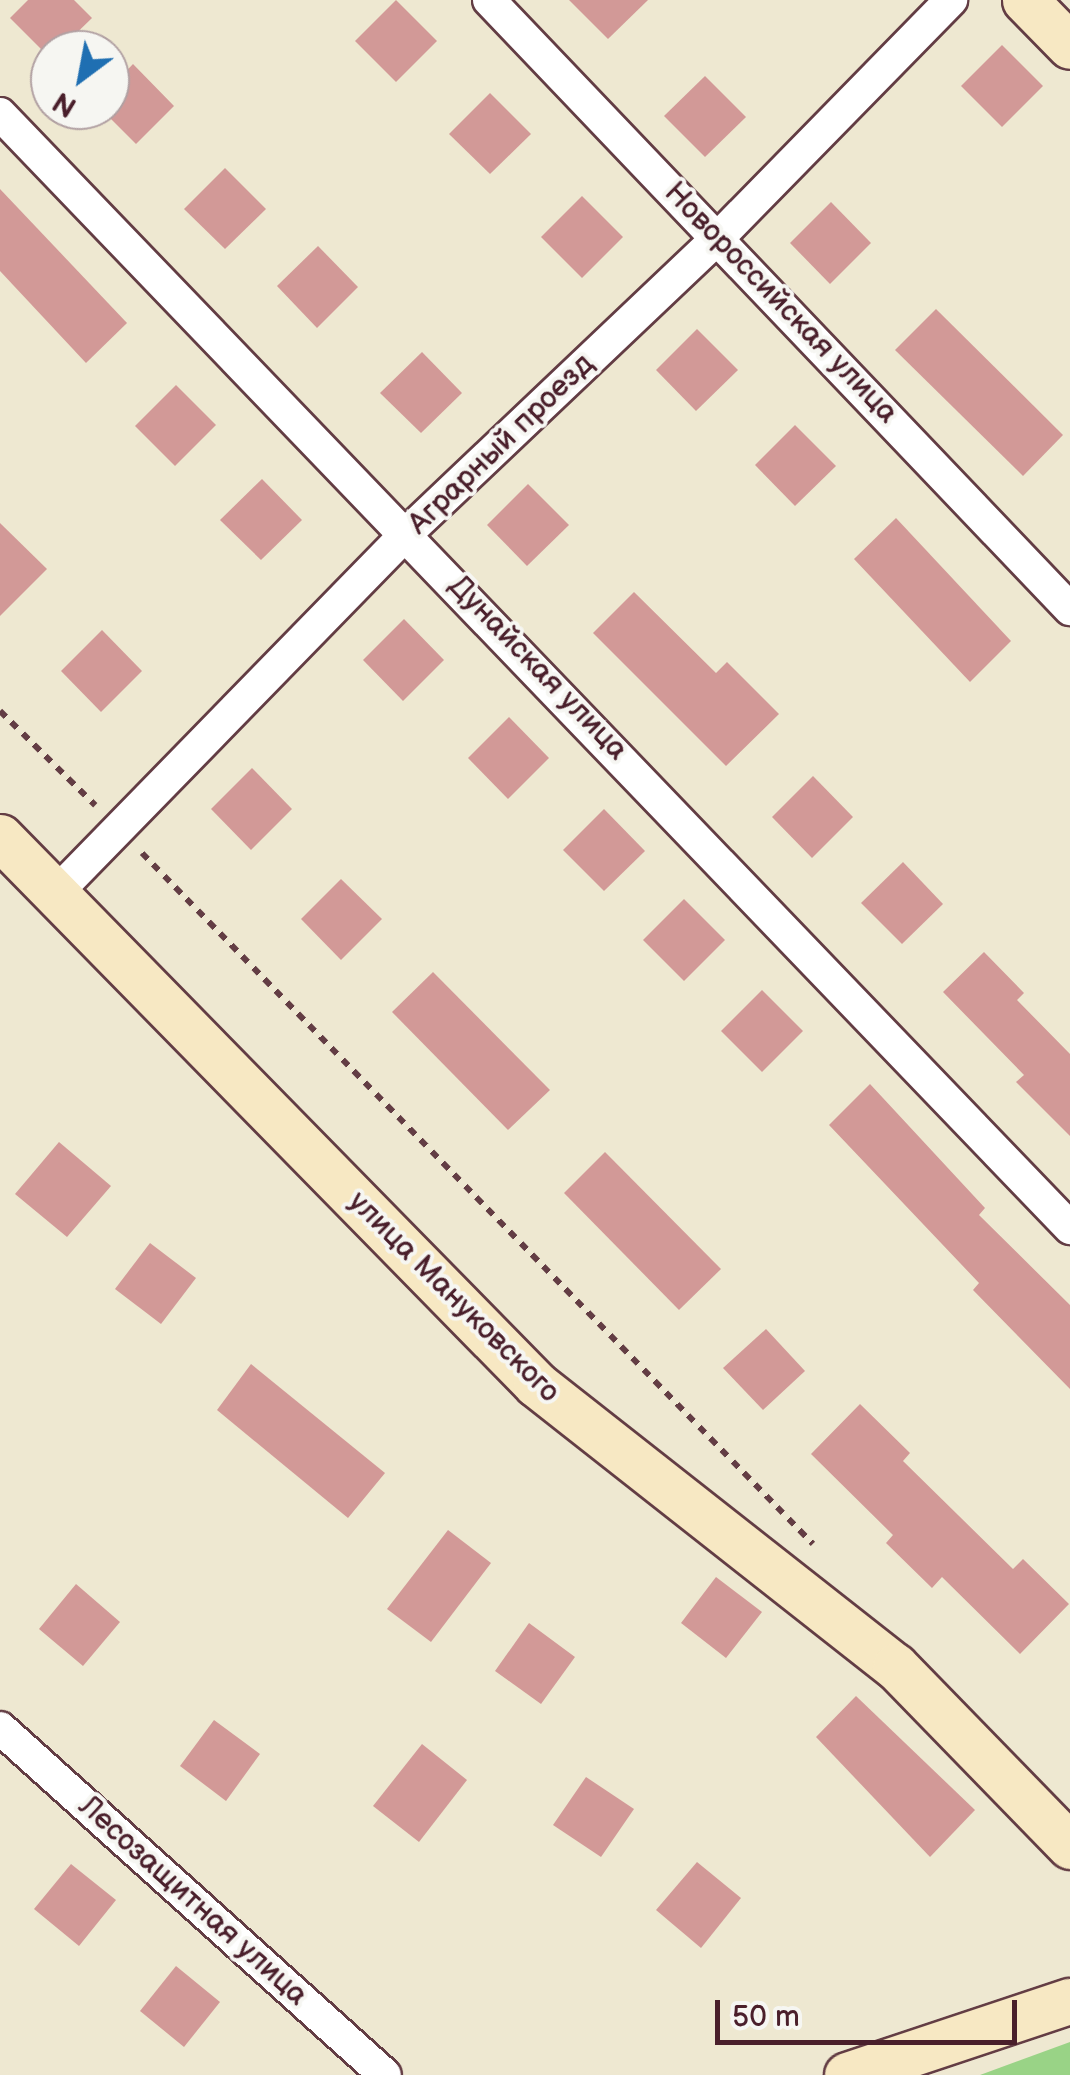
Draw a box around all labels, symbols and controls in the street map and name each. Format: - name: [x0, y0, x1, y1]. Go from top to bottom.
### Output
- north arrow: [30, 30, 130, 130]
- text: N: [47, 85, 83, 124]
- street label: Новороссийская улица: [657, 175, 905, 431]
- street label: Аграрный проезд: [401, 346, 601, 542]
- street label: Дунайская улица: [441, 568, 635, 768]
- street label: улица Мануковского: [341, 1184, 567, 1410]
- street label: Лесозащитная улица: [71, 1789, 315, 2013]
- scale bar: [720, 1980, 1022, 2042]
- text: 50 m: [732, 1999, 800, 2035]

